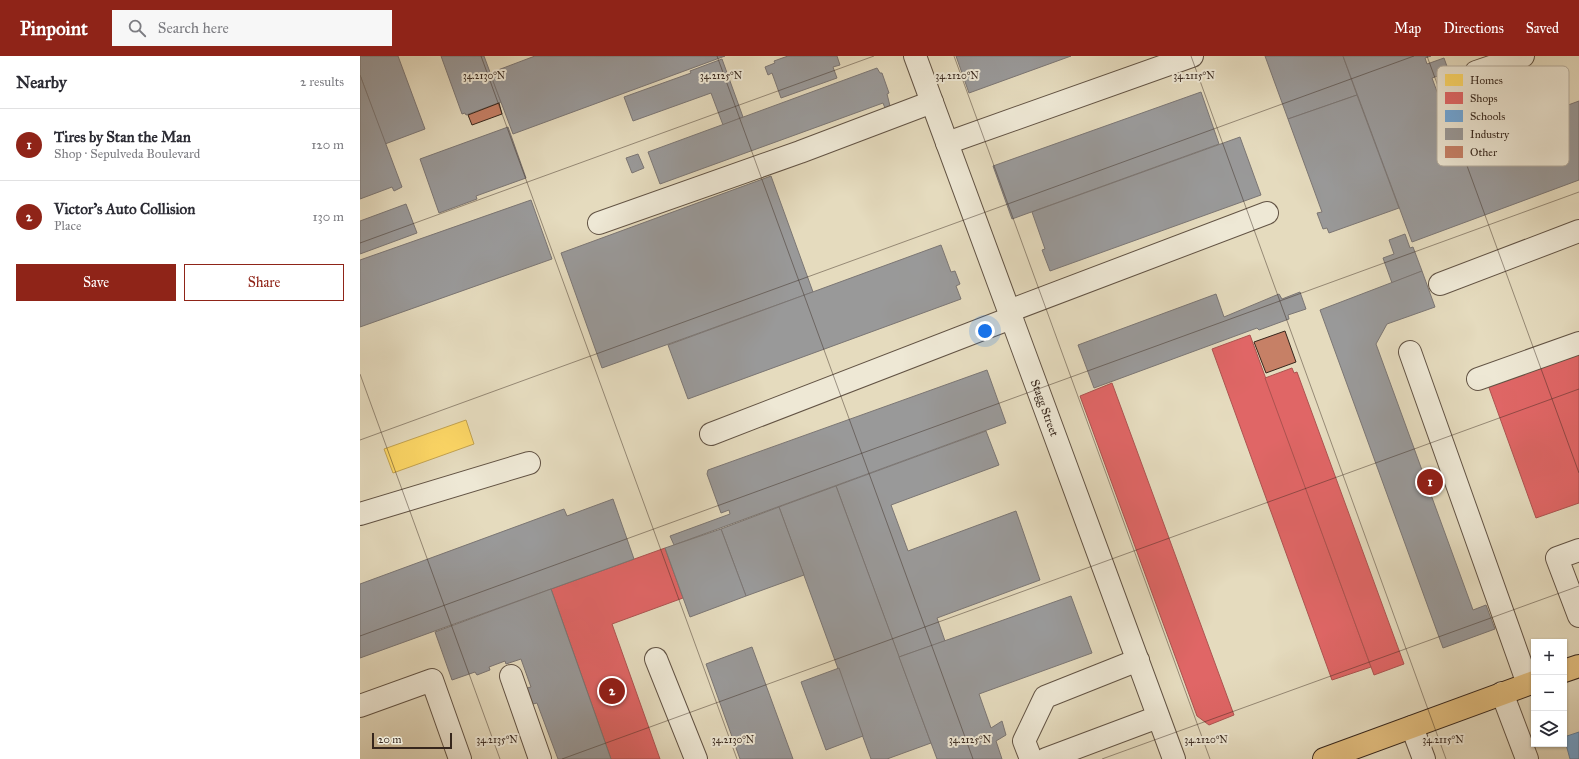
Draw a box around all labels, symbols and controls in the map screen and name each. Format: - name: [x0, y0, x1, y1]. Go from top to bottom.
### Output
- search box: [112, 10, 392, 46]
- text: Pinpoint: [20, 17, 88, 40]
- icon: search: [126, 17, 148, 39]
- text: Search here: [158, 19, 229, 37]
- text: Map: [1394, 20, 1421, 37]
- text: Directions: [1443, 20, 1504, 37]
- text: Saved: [1526, 20, 1559, 37]
- legend: [1437, 66, 1569, 166]
- text: 34.2130°N: [463, 70, 506, 82]
- text: 34.2125°N: [700, 70, 743, 82]
- text: 34.2120°N: [935, 70, 979, 82]
- text: 34.2115°N: [1173, 70, 1215, 82]
- text: Nearby: [16, 72, 67, 93]
- text: 2 results: [300, 74, 344, 90]
- text: Homes: [1470, 74, 1503, 87]
- text: Shops: [1470, 92, 1498, 105]
- text: Schools: [1470, 110, 1505, 123]
- text: Tires by Stan the Man: [54, 128, 191, 146]
- text: Industry: [1470, 128, 1510, 141]
- text: 1: [26, 137, 32, 153]
- text: 120 m: [311, 137, 344, 153]
- text: Shop · Sepulveda Boulevard: [54, 146, 200, 162]
- text: Other: [1470, 146, 1498, 159]
- text: Victor's Auto Collision: [54, 200, 195, 218]
- text: 2: [26, 209, 32, 225]
- text: 130 m: [312, 209, 344, 225]
- text: Place: [54, 218, 81, 234]
- button: Save: [16, 264, 176, 301]
- button: Share: [184, 264, 344, 301]
- your location: [975, 321, 995, 341]
- street label: Stagg Street: [1028, 377, 1062, 439]
- pin: 1: [1417, 467, 1443, 497]
- map controls: [1531, 639, 1567, 747]
- button: +: [1531, 639, 1567, 675]
- button: −: [1531, 675, 1567, 711]
- pin: 2: [599, 676, 625, 706]
- button: layers: [1531, 711, 1567, 747]
- scale bar: [372, 731, 452, 750]
- text: 20 m: [378, 733, 401, 746]
- text: 34.2135°N: [476, 734, 518, 746]
- text: 34.2130°N: [712, 734, 755, 746]
- text: 34.2125°N: [949, 734, 992, 746]
- text: 34.2120°N: [1184, 734, 1228, 746]
- text: 34.2115°N: [1422, 734, 1464, 746]

